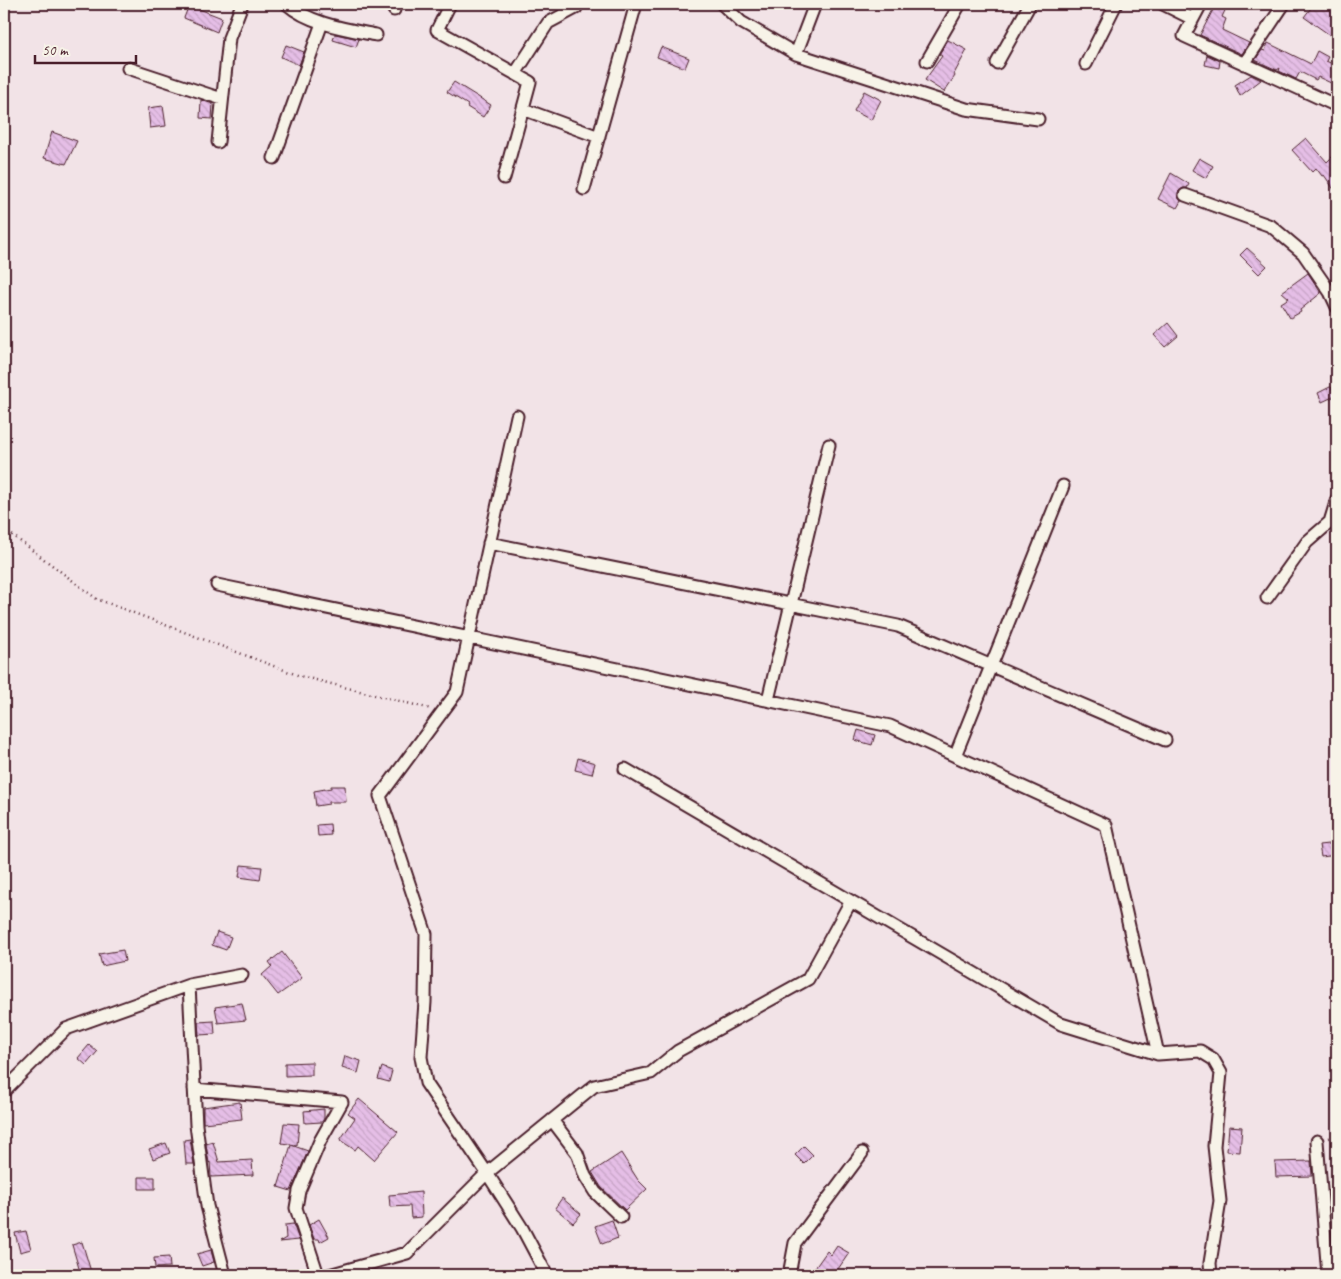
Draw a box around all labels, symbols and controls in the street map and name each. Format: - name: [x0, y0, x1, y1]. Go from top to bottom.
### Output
- scale bar: [35, 32, 136, 64]
- text: 50 m: [42, 41, 69, 60]

